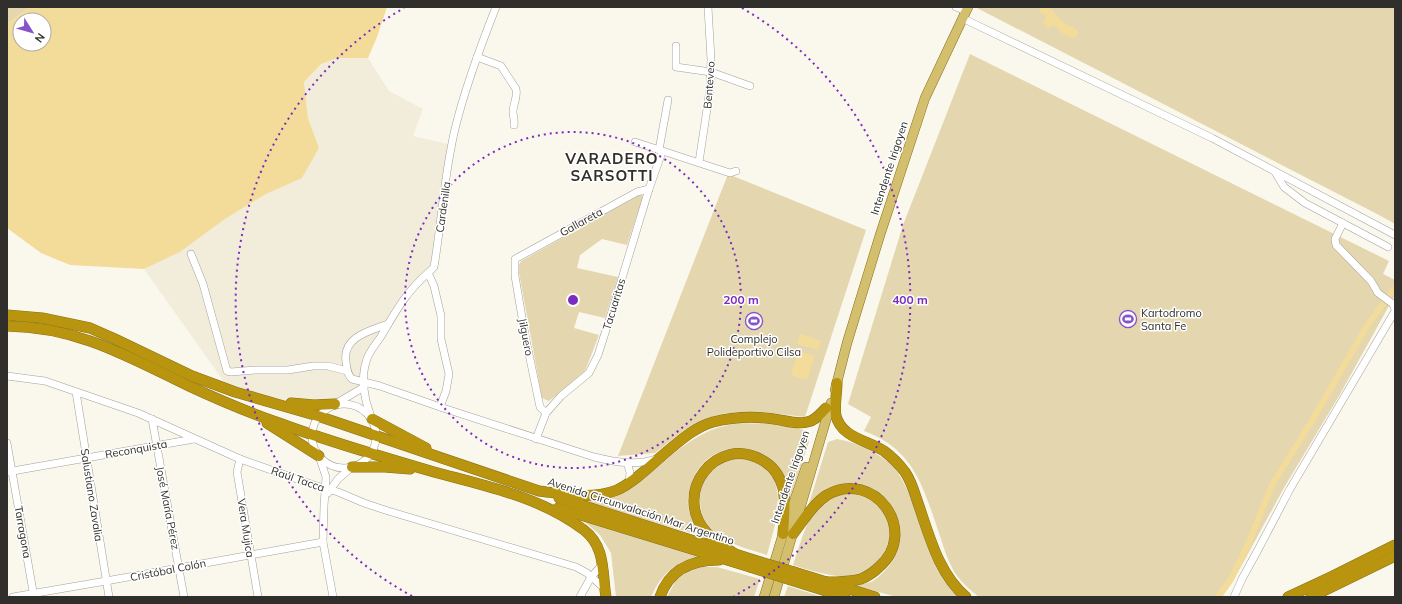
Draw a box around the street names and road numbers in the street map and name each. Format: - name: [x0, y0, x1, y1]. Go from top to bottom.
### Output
- street label: Benteveo: [700, 61, 718, 109]
- street label: Intendente Irigoyen: [867, 119, 911, 217]
- street label: Cardenilla: [432, 181, 454, 233]
- street label: Gallareta: [557, 205, 605, 239]
- street label: Tacuaritas: [600, 276, 628, 332]
- street label: Jilguero: [516, 317, 536, 357]
- street label: Intendente Irigoyen: [767, 429, 813, 525]
- street label: Reconquista: [104, 437, 168, 461]
- street label: Salustiano Zavalia: [78, 448, 106, 542]
- street label: Raúl Tacca: [269, 463, 327, 495]
- street label: José María Pérez: [153, 465, 183, 551]
- street label: Avenida Circunvalación Mar Argentino: [546, 474, 736, 548]
- street label: Vera Mujica: [234, 498, 258, 558]
- street label: Tarragona: [12, 505, 34, 559]
- street label: Cristóbal Colón: [129, 556, 207, 584]

